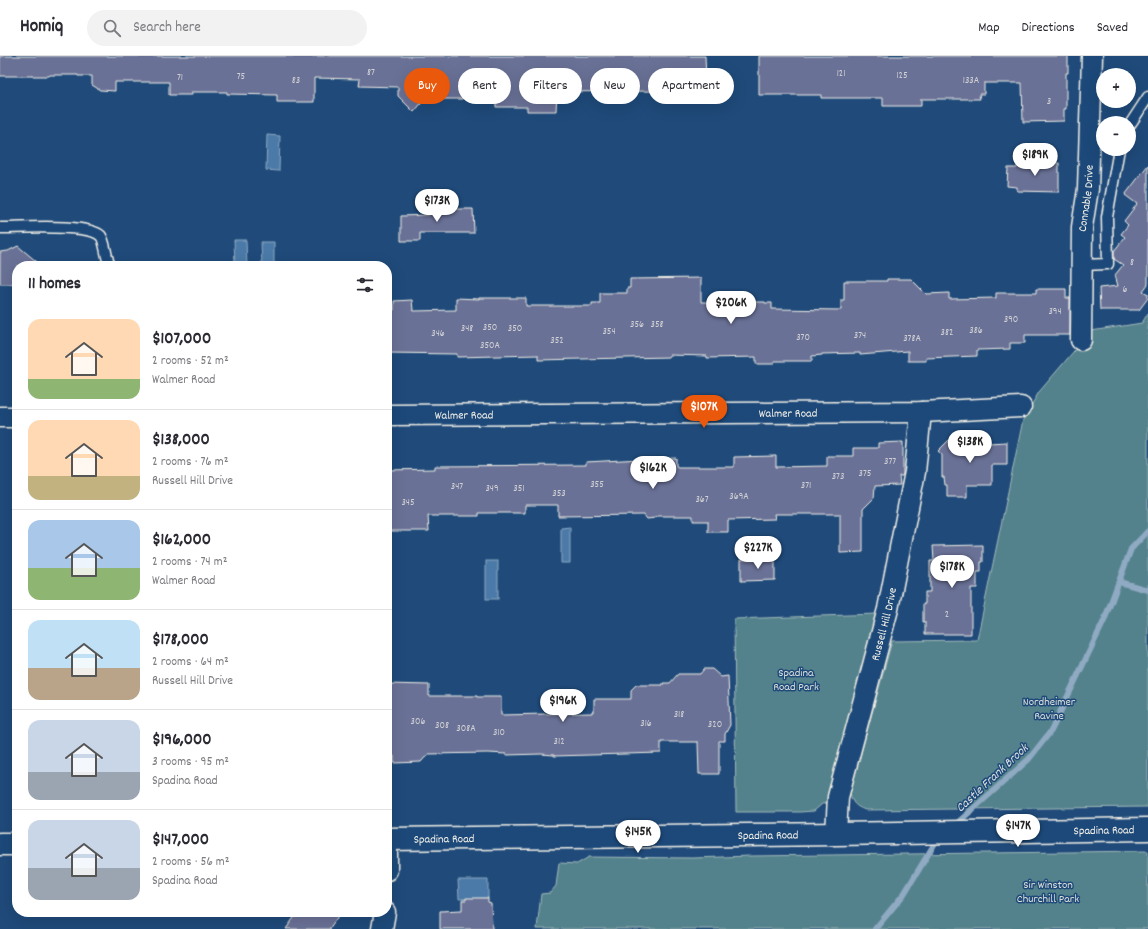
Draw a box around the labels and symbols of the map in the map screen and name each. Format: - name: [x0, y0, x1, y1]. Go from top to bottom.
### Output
- house number: 87: [367, 66, 375, 80]
- house number: 121: [837, 67, 845, 81]
- house number: 125: [896, 69, 908, 83]
- house number: 75: [237, 70, 246, 84]
- house number: 71: [177, 71, 183, 85]
- house number: 83: [292, 74, 300, 88]
- house number: 133A: [963, 74, 980, 88]
- house number: 3: [1047, 95, 1051, 109]
- pin: $189K: [1007, 143, 1063, 177]
- street label: Connable Drive: [1075, 165, 1099, 232]
- pin: $173K: [409, 189, 465, 223]
- house number: 8: [1130, 256, 1134, 270]
- house number: 6: [1123, 283, 1128, 297]
- pin: $206K: [703, 291, 759, 325]
- house number: 394: [1048, 305, 1062, 319]
- house number: 390: [1004, 313, 1018, 327]
- house number: 356: [630, 318, 644, 332]
- house number: 358: [650, 318, 664, 332]
- house number: 350: [483, 321, 497, 335]
- house number: 348: [461, 322, 473, 336]
- house number: 350: [508, 322, 522, 336]
- house number: 386: [969, 324, 983, 338]
- house number: 354: [602, 325, 616, 339]
- house number: 382: [941, 326, 953, 340]
- house number: 346: [431, 327, 445, 341]
- house number: 374: [854, 329, 866, 343]
- house number: 370: [796, 331, 810, 345]
- house number: 378A: [903, 332, 921, 346]
- house number: 352: [550, 334, 564, 348]
- house number: 350A: [480, 339, 501, 353]
- pin: $107K: [676, 395, 732, 429]
- street label: Walmer Road: [759, 406, 817, 423]
- street label: Walmer Road: [435, 407, 493, 425]
- pin: $138K: [942, 430, 998, 464]
- house number: 377: [884, 455, 896, 469]
- pin: $162K: [625, 456, 681, 490]
- house number: 375: [859, 467, 872, 481]
- house number: 373: [832, 470, 844, 484]
- house number: 355: [590, 478, 604, 492]
- house number: 371: [801, 479, 811, 493]
- house number: 347: [451, 480, 463, 494]
- house number: 349: [485, 482, 499, 496]
- house number: 351: [513, 482, 525, 496]
- house number: 353: [552, 487, 566, 501]
- house number: 369A: [729, 490, 749, 504]
- house number: 367: [695, 493, 709, 507]
- house number: 345: [401, 496, 415, 510]
- pin: $227K: [730, 536, 786, 570]
- pin: $178K: [924, 555, 980, 589]
- street label: Russell Hill Drive: [868, 586, 902, 663]
- house number: 2: [945, 608, 949, 622]
- park label: Spadina Road Park: [773, 665, 819, 696]
- pin: $196K: [535, 689, 591, 723]
- park label: Nordheimer Ravine: [1023, 694, 1076, 725]
- house number: 318: [674, 708, 684, 722]
- house number: 306: [411, 715, 425, 729]
- house number: 316: [640, 717, 652, 731]
- house number: 320: [708, 718, 722, 732]
- house number: 308: [435, 719, 449, 733]
- house number: 308A: [456, 722, 476, 736]
- house number: 310: [493, 726, 505, 740]
- house number: 312: [554, 735, 565, 749]
- water label: Castle Frank Brook: [952, 739, 1035, 818]
- pin: $147K: [990, 814, 1046, 848]
- pin: $145K: [610, 820, 666, 854]
- street label: Spadina Road: [1073, 822, 1134, 840]
- street label: Spadina Road: [738, 827, 798, 845]
- street label: Spadina Road: [414, 831, 474, 849]
- park label: Sir Winston Churchill Park: [1017, 877, 1079, 908]

